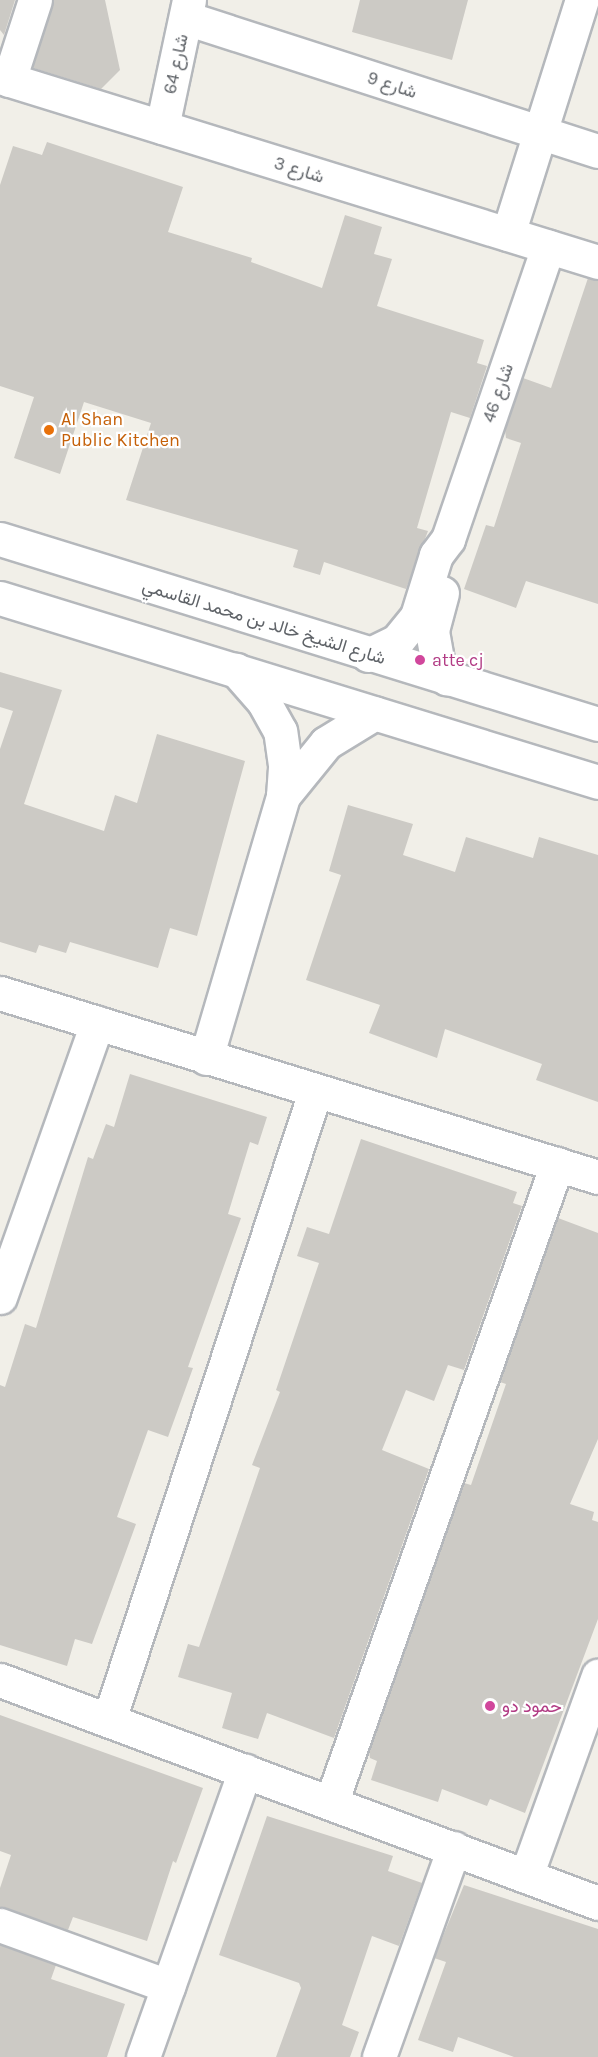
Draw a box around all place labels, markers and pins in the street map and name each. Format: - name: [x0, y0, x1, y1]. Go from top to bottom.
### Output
- place label: Al Shan Public Kitchen: [61, 409, 180, 452]
- marker: Al Shan Public Kitchen: [42, 423, 56, 437]
- place label: atte cj: [432, 649, 484, 671]
- marker: atte cj: [413, 653, 427, 667]
- place label: حمود دو: [502, 1695, 562, 1717]
- marker: حمود دو: [483, 1699, 497, 1713]

